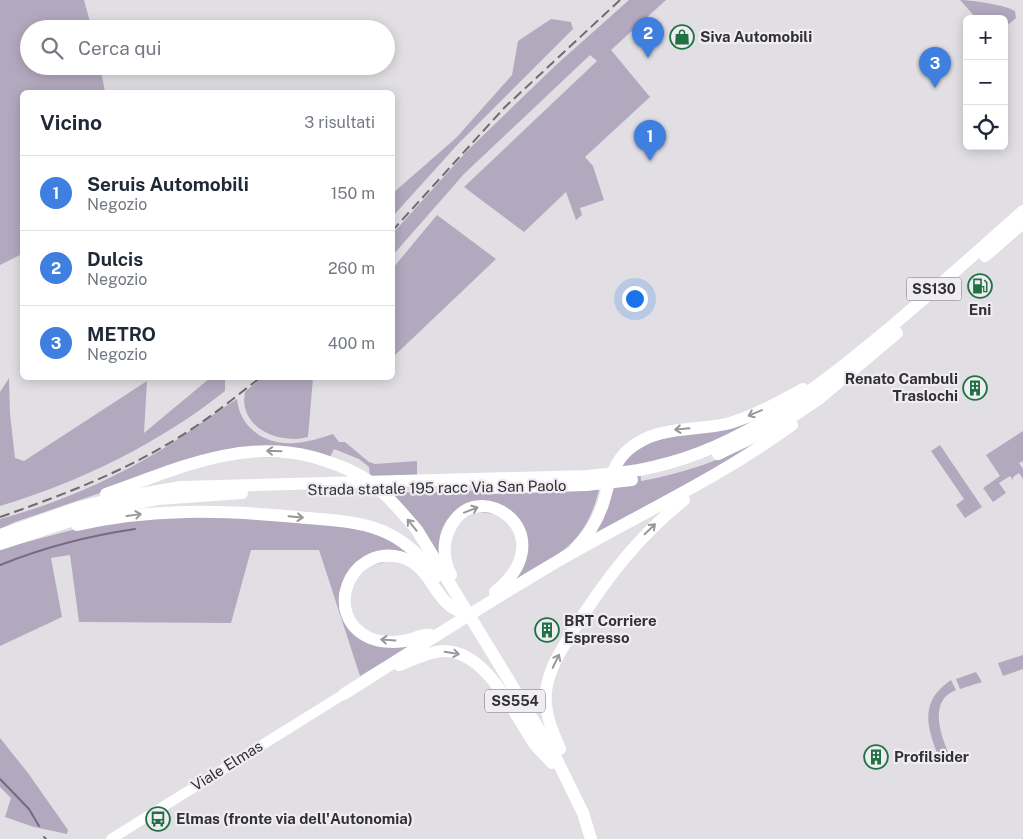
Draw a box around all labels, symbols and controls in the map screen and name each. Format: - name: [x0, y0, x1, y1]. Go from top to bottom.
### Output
- map controls: [963, 15, 1008, 150]
- button: +: [963, 15, 1008, 60]
- pin: 2: [632, 17, 664, 58]
- search box: [20, 20, 395, 75]
- shop icon: Siva Automobili: [669, 24, 695, 50]
- place label: Siva Automobili: [700, 28, 812, 45]
- icon: search: [38, 34, 66, 62]
- text: Cerca qui: [78, 37, 161, 59]
- pin: 3: [919, 47, 951, 88]
- button: −: [963, 60, 1008, 105]
- button: locate: [963, 105, 1008, 150]
- text: Vicino: [40, 110, 102, 135]
- text: 3 risultati: [304, 113, 375, 132]
- pin: 1: [634, 120, 666, 161]
- text: Seruis Automobili: [87, 173, 249, 195]
- text: 1: [53, 184, 59, 203]
- text: 150 m: [331, 184, 375, 203]
- text: Negozio: [87, 195, 147, 214]
- text: Dulcis: [87, 248, 143, 270]
- text: 2: [51, 259, 61, 278]
- text: 260 m: [328, 259, 375, 278]
- text: Negozio: [87, 270, 147, 289]
- fuel station icon: Eni: [967, 273, 993, 299]
- road number: SS130: [906, 278, 962, 300]
- your location: [622, 286, 648, 312]
- place label: Eni: [969, 301, 991, 318]
- text: METRO: [87, 323, 156, 345]
- text: 3: [51, 334, 61, 353]
- text: 400 m: [328, 334, 375, 353]
- text: Negozio: [87, 345, 147, 364]
- place label: Renato Cambuli Traslochi: [845, 370, 958, 404]
- building icon: Renato Cambuli Traslochi: [962, 375, 988, 401]
- one-way arrow: [748, 409, 763, 419]
- one-way arrow: [674, 424, 690, 434]
- one-way arrow: [266, 446, 282, 455]
- street label: Strada statale 195 racc Via San Paolo: [307, 477, 567, 498]
- one-way arrow: [463, 504, 478, 514]
- one-way arrow: [126, 510, 142, 520]
- one-way arrow: [288, 512, 304, 522]
- one-way arrow: [407, 519, 418, 532]
- one-way arrow: [644, 523, 657, 535]
- place label: BRT Corriere Espresso: [564, 612, 657, 646]
- building icon: BRT Corriere Espresso: [534, 617, 560, 643]
- one-way arrow: [380, 636, 396, 645]
- one-way arrow: [444, 648, 460, 658]
- one-way arrow: [552, 654, 561, 669]
- road number: SS554: [485, 689, 545, 712]
- street label: Viale Elmas: [188, 737, 265, 794]
- building icon: Profilsider: [863, 744, 889, 770]
- place label: Profilsider: [894, 748, 969, 765]
- bus stop icon: Elmas (fronte via dell'Autonomia): [145, 806, 171, 832]
- place label: Elmas (fronte via dell'Autonomia): [176, 810, 413, 827]

